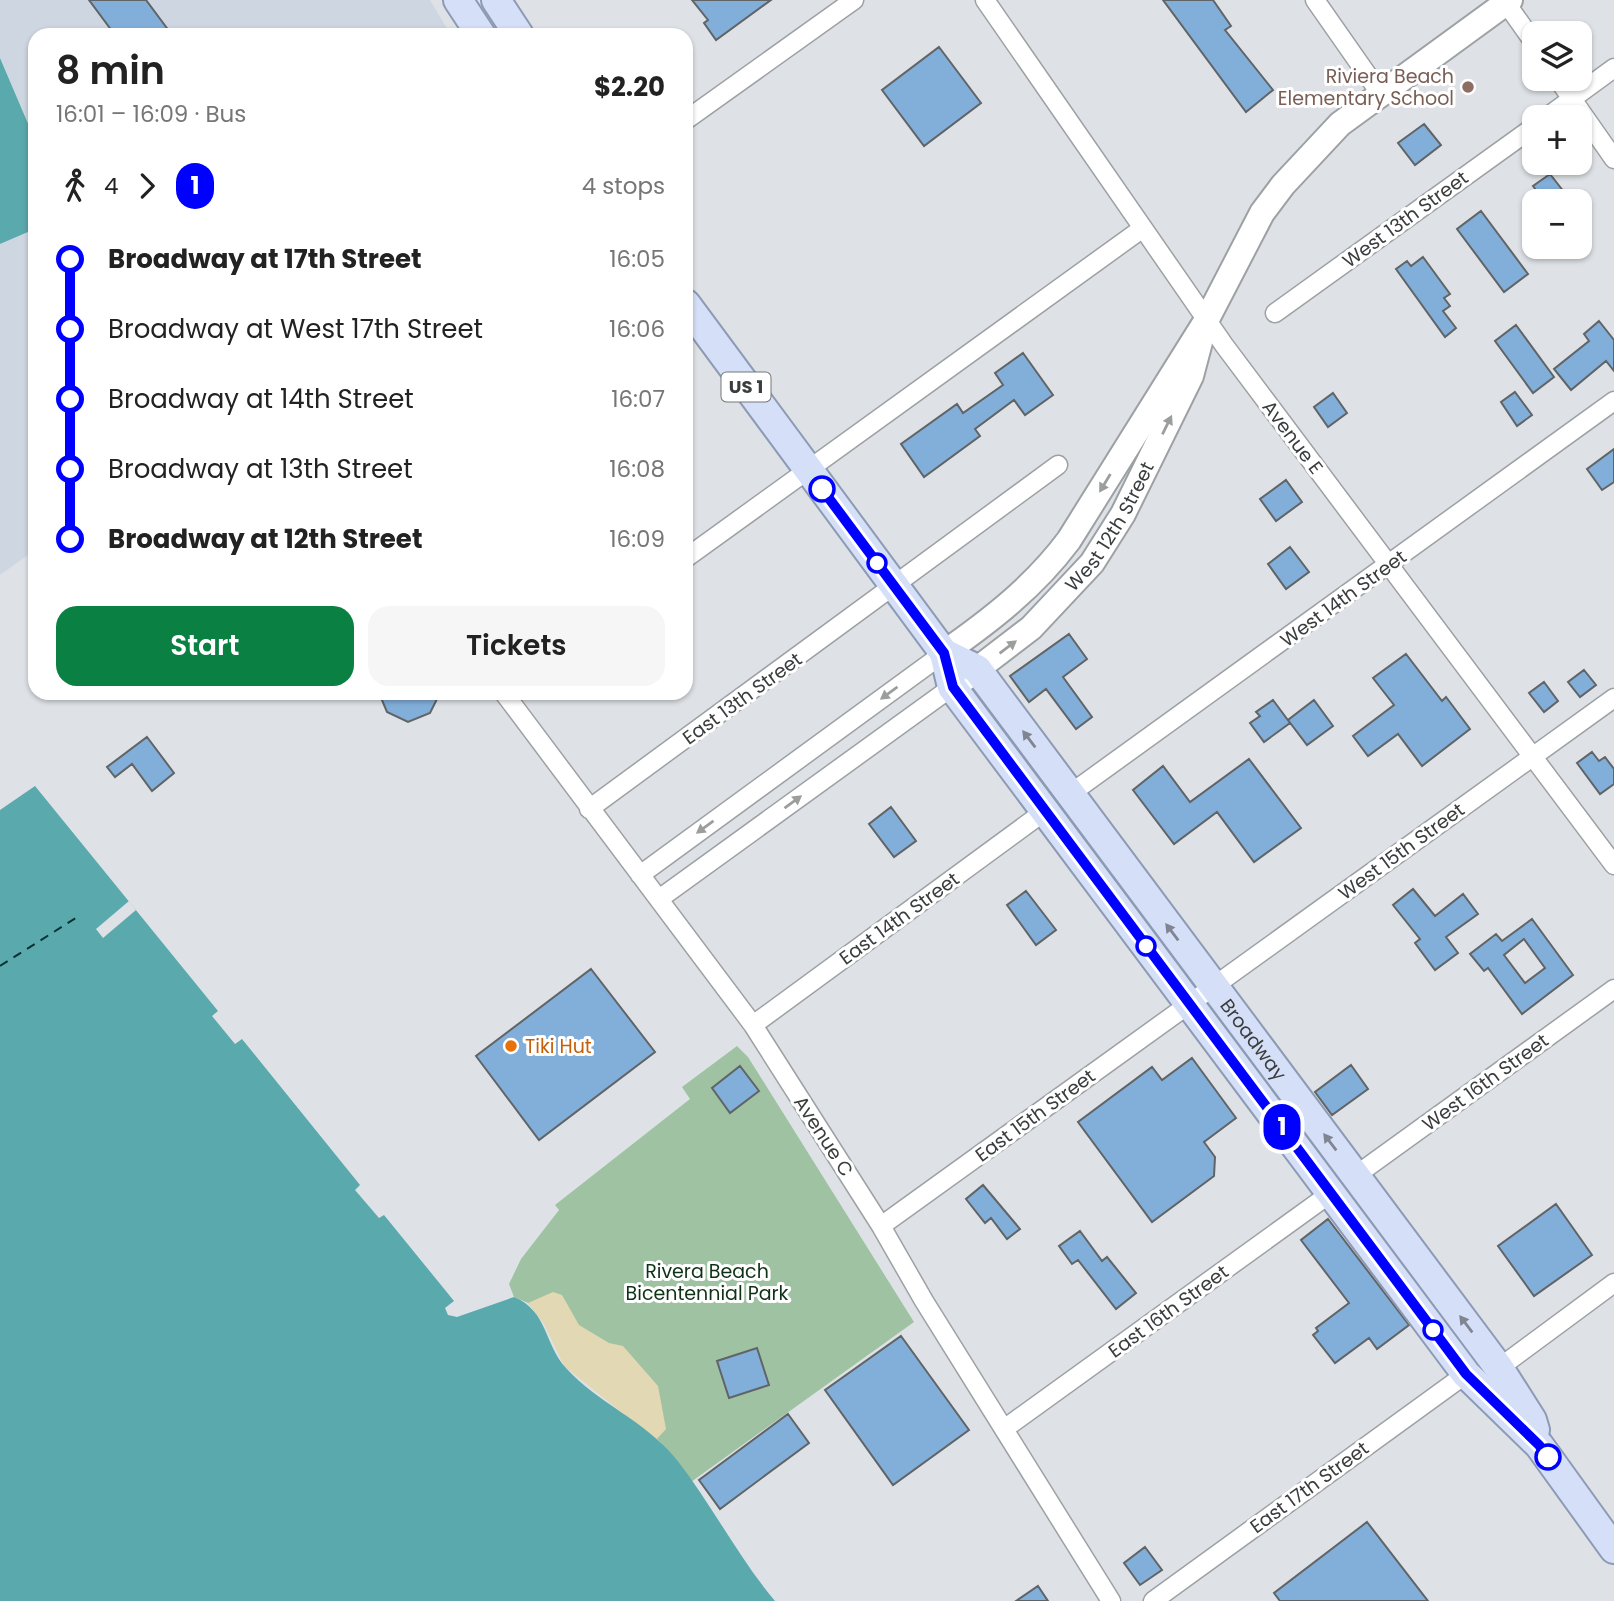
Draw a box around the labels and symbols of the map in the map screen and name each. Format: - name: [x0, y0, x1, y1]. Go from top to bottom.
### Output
- place label: Riviera Beach Elementary School: [1278, 63, 1454, 112]
- marker: Riviera Beach Elementary School: [1460, 79, 1476, 95]
- street label: West 13th Street: [1337, 165, 1474, 274]
- road number: US 1: [722, 372, 770, 402]
- street label: Avenue E: [1256, 395, 1329, 480]
- one-way arrow: [1161, 415, 1172, 435]
- street label: West 12th Street: [1059, 457, 1161, 598]
- one-way arrow: [1099, 473, 1112, 492]
- unlabelled marker: [809, 476, 835, 502]
- street label: West 14th Street: [1275, 543, 1412, 653]
- unlabelled marker: [867, 553, 887, 573]
- one-way arrow: [998, 639, 1016, 654]
- street label: East 13th Street: [677, 646, 808, 751]
- one-way arrow: [880, 686, 898, 700]
- one-way arrow: [1022, 730, 1036, 748]
- one-way arrow: [784, 795, 802, 809]
- street label: West 15th Street: [1333, 796, 1470, 906]
- one-way arrow: [696, 820, 714, 834]
- street label: East 14th Street: [834, 866, 965, 971]
- one-way arrow: [1166, 923, 1180, 941]
- unlabelled marker: [1136, 936, 1156, 956]
- street label: Broadway: [1214, 993, 1293, 1086]
- street label: West 16th Street: [1417, 1027, 1554, 1137]
- place label: Tiki Hut: [525, 1033, 592, 1060]
- marker: Tiki Hut: [503, 1038, 519, 1054]
- street label: East 15th Street: [970, 1063, 1101, 1168]
- street label: Avenue C: [787, 1091, 860, 1182]
- line badge: 1: [1259, 1104, 1305, 1150]
- one-way arrow: [1323, 1133, 1337, 1151]
- park label: Rivera Beach Bicentennial Park: [626, 1258, 789, 1307]
- street label: East 16th Street: [1103, 1259, 1234, 1364]
- one-way arrow: [1459, 1315, 1473, 1334]
- unlabelled marker: [1423, 1320, 1443, 1340]
- street label: East 17th Street: [1244, 1435, 1374, 1540]
- unlabelled marker: [1535, 1444, 1561, 1470]

